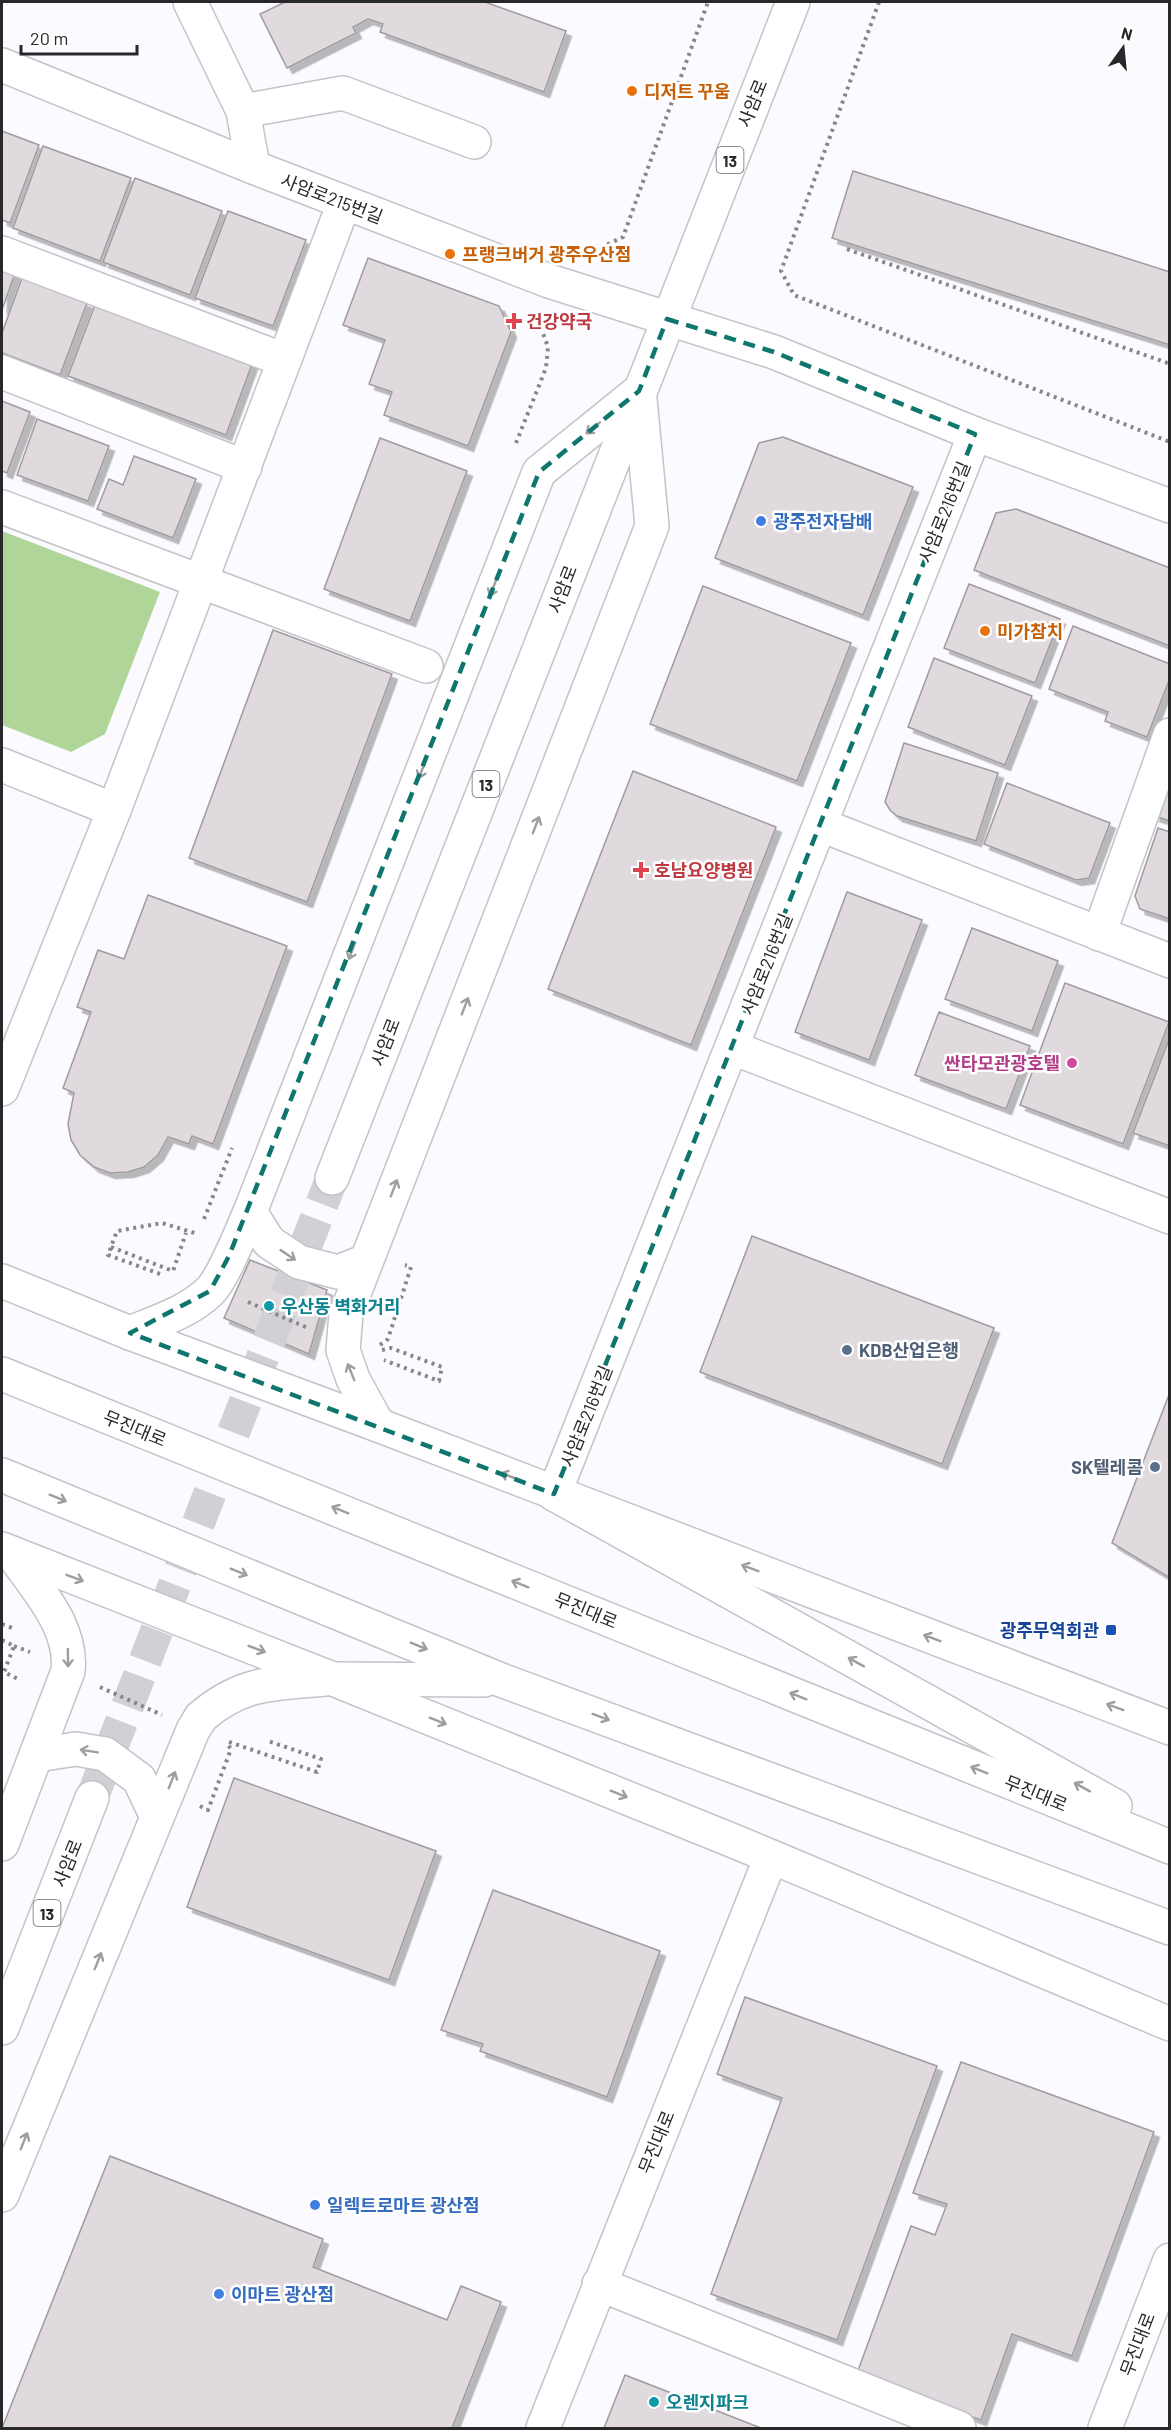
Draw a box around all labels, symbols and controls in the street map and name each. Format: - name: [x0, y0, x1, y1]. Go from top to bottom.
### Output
- scale bar: [21, 18, 136, 56]
- north arrow: [1093, 18, 1153, 78]
- text: N: [1119, 22, 1135, 44]
- text: 20 m: [30, 27, 68, 49]
- street label: 사암로: [732, 76, 772, 130]
- place label: 디저트 꾸움: [644, 80, 730, 102]
- marker: 디저트 꾸움: [625, 84, 639, 98]
- road number: 13: [716, 147, 744, 173]
- street label: 사암로215번길: [278, 168, 386, 228]
- place label: 프랭크버거 광주우산점: [462, 243, 631, 265]
- marker: 프랭크버거 광주우산점: [443, 247, 457, 261]
- place label: 건강약국: [526, 310, 592, 332]
- marker: 건강약국: [507, 314, 521, 328]
- one-way arrow: [586, 421, 602, 434]
- street label: 사암로216번길: [914, 458, 974, 566]
- place label: 광주전자담배: [773, 510, 872, 532]
- marker: 광주전자담배: [754, 514, 768, 528]
- street label: 사암로: [543, 562, 581, 616]
- one-way arrow: [487, 578, 498, 597]
- place label: 미가참치: [997, 620, 1063, 642]
- marker: 미가참치: [978, 624, 992, 638]
- one-way arrow: [416, 760, 427, 778]
- road number: 13: [472, 771, 500, 797]
- one-way arrow: [531, 816, 542, 834]
- place label: 호남요양병원: [654, 859, 753, 881]
- marker: 호남요양병원: [632, 861, 650, 879]
- street label: 사암로216번길: [736, 910, 796, 1018]
- one-way arrow: [345, 942, 356, 960]
- one-way arrow: [460, 997, 471, 1016]
- street label: 사암로: [366, 1015, 404, 1069]
- place label: 싼타모관광호텔: [944, 1052, 1060, 1074]
- marker: 싼타모관광호텔: [1065, 1056, 1079, 1070]
- one-way arrow: [390, 1179, 401, 1198]
- one-way arrow: [279, 1249, 296, 1261]
- place label: 우산동 벽화거리: [281, 1295, 401, 1317]
- marker: 우산동 벽화거리: [262, 1299, 276, 1313]
- place label: KDB산업은행: [859, 1339, 959, 1361]
- marker: KDB산업은행: [840, 1343, 854, 1357]
- street label: 사암로216번길: [556, 1362, 616, 1470]
- one-way arrow: [345, 1364, 356, 1382]
- street label: 무진대로: [100, 1405, 170, 1451]
- place label: SK텔레콤: [1071, 1456, 1143, 1478]
- marker: SK텔레콤: [1148, 1460, 1162, 1474]
- one-way arrow: [500, 1470, 519, 1481]
- one-way arrow: [48, 1493, 67, 1504]
- one-way arrow: [331, 1504, 349, 1515]
- one-way arrow: [741, 1562, 760, 1573]
- one-way arrow: [229, 1567, 247, 1578]
- one-way arrow: [66, 1573, 84, 1584]
- one-way arrow: [512, 1578, 530, 1589]
- street label: 무진대로: [551, 1587, 621, 1633]
- place label: 광주무역회관: [1000, 1619, 1099, 1641]
- marker: 광주무역회관: [1104, 1623, 1118, 1637]
- one-way arrow: [924, 1632, 942, 1643]
- one-way arrow: [409, 1641, 428, 1652]
- one-way arrow: [247, 1644, 266, 1655]
- one-way arrow: [62, 1648, 74, 1668]
- one-way arrow: [848, 1656, 865, 1668]
- one-way arrow: [790, 1690, 808, 1701]
- one-way arrow: [1106, 1701, 1125, 1712]
- one-way arrow: [591, 1712, 610, 1723]
- one-way arrow: [428, 1716, 447, 1727]
- one-way arrow: [80, 1746, 100, 1757]
- one-way arrow: [970, 1764, 989, 1775]
- street label: 무진대로: [1001, 1770, 1071, 1816]
- one-way arrow: [167, 1772, 178, 1790]
- one-way arrow: [1074, 1781, 1091, 1793]
- one-way arrow: [609, 1789, 628, 1800]
- street label: 사암로: [47, 1836, 87, 1890]
- road number: 13: [34, 1900, 60, 1926]
- one-way arrow: [93, 1952, 104, 1970]
- street label: 무진대로: [633, 2107, 679, 2177]
- one-way arrow: [19, 2132, 30, 2151]
- place label: 일렉트로마트 광산점: [327, 2194, 480, 2216]
- marker: 일렉트로마트 광산점: [308, 2198, 322, 2212]
- place label: 이마트 광산점: [231, 2283, 334, 2305]
- marker: 이마트 광산점: [212, 2287, 226, 2301]
- street label: 무진대로: [1115, 2309, 1159, 2379]
- place label: 오렌지파크: [666, 2391, 749, 2413]
- marker: 오렌지파크: [647, 2395, 661, 2409]

